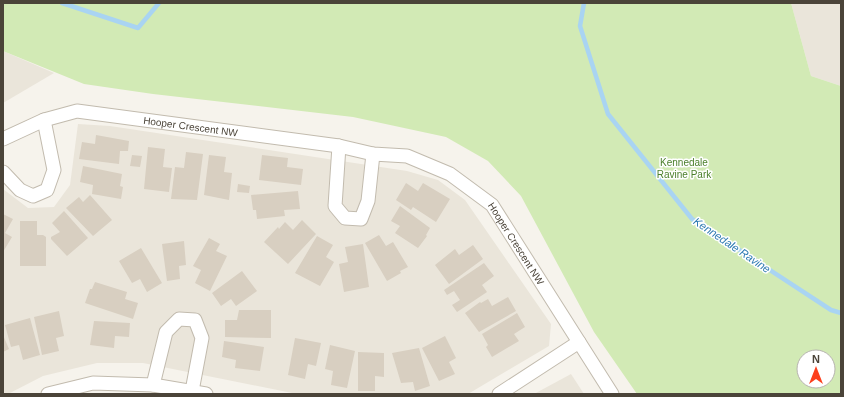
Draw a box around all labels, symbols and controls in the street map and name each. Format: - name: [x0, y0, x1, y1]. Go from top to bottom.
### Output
- street label: Hooper Crescent NW: [143, 115, 239, 138]
- park label: Kennedale Ravine Park: [657, 157, 712, 180]
- street label: Hooper Crescent NW: [486, 201, 546, 287]
- water label: Kennedale Ravine: [691, 215, 773, 275]
- north arrow: [796, 349, 836, 389]
- text: N: [812, 353, 820, 365]

